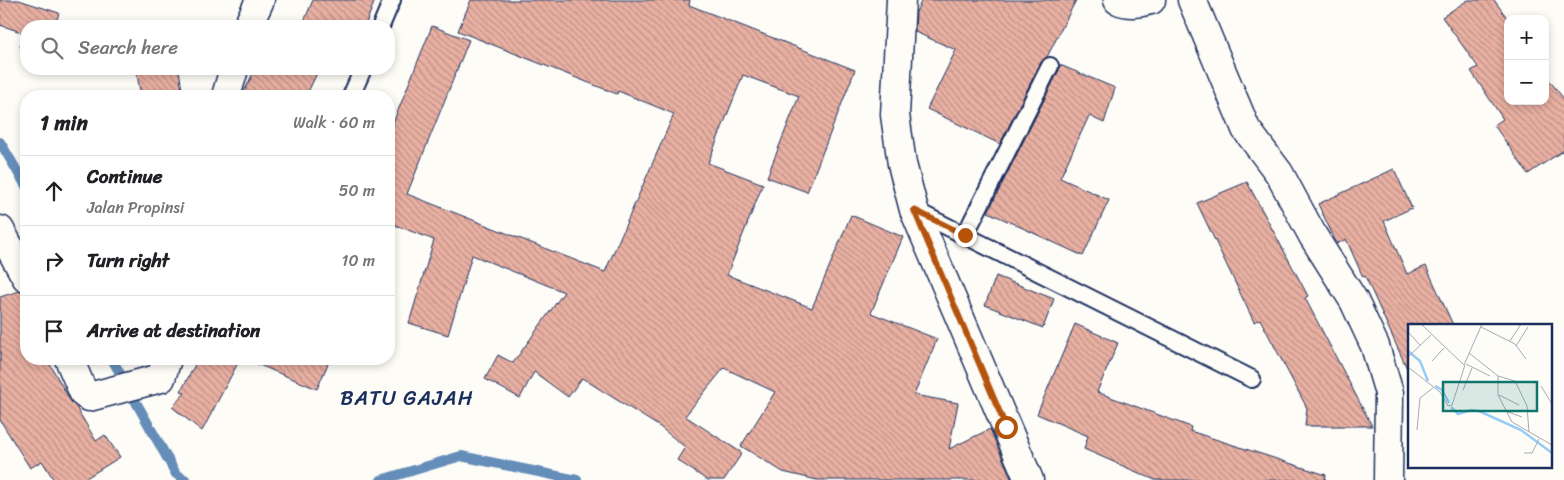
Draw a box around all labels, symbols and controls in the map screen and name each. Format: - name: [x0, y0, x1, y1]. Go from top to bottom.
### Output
- map controls: [1504, 15, 1549, 105]
- button: +: [1504, 15, 1549, 60]
- search box: [20, 20, 395, 75]
- text: Search here: [78, 31, 178, 64]
- icon: search: [38, 34, 66, 62]
- button: −: [1504, 60, 1549, 105]
- text: 1 min: [40, 104, 88, 142]
- text: Walk · 60 m: [293, 108, 375, 137]
- text: Continue: [87, 160, 163, 193]
- text: 50 m: [339, 176, 375, 205]
- icon: ahead: [40, 177, 68, 205]
- text: Jalan Propinsi: [87, 193, 184, 222]
- route end: [954, 224, 977, 247]
- text: Turn right: [87, 244, 169, 277]
- text: 10 m: [342, 246, 375, 275]
- icon: right: [40, 247, 68, 275]
- text: Arrive at destination: [87, 314, 260, 347]
- icon: arrive: [40, 317, 68, 345]
- inset map: [1408, 324, 1552, 468]
- district label: BATU GAJAH: [340, 379, 474, 417]
- route start: [995, 416, 1018, 439]

